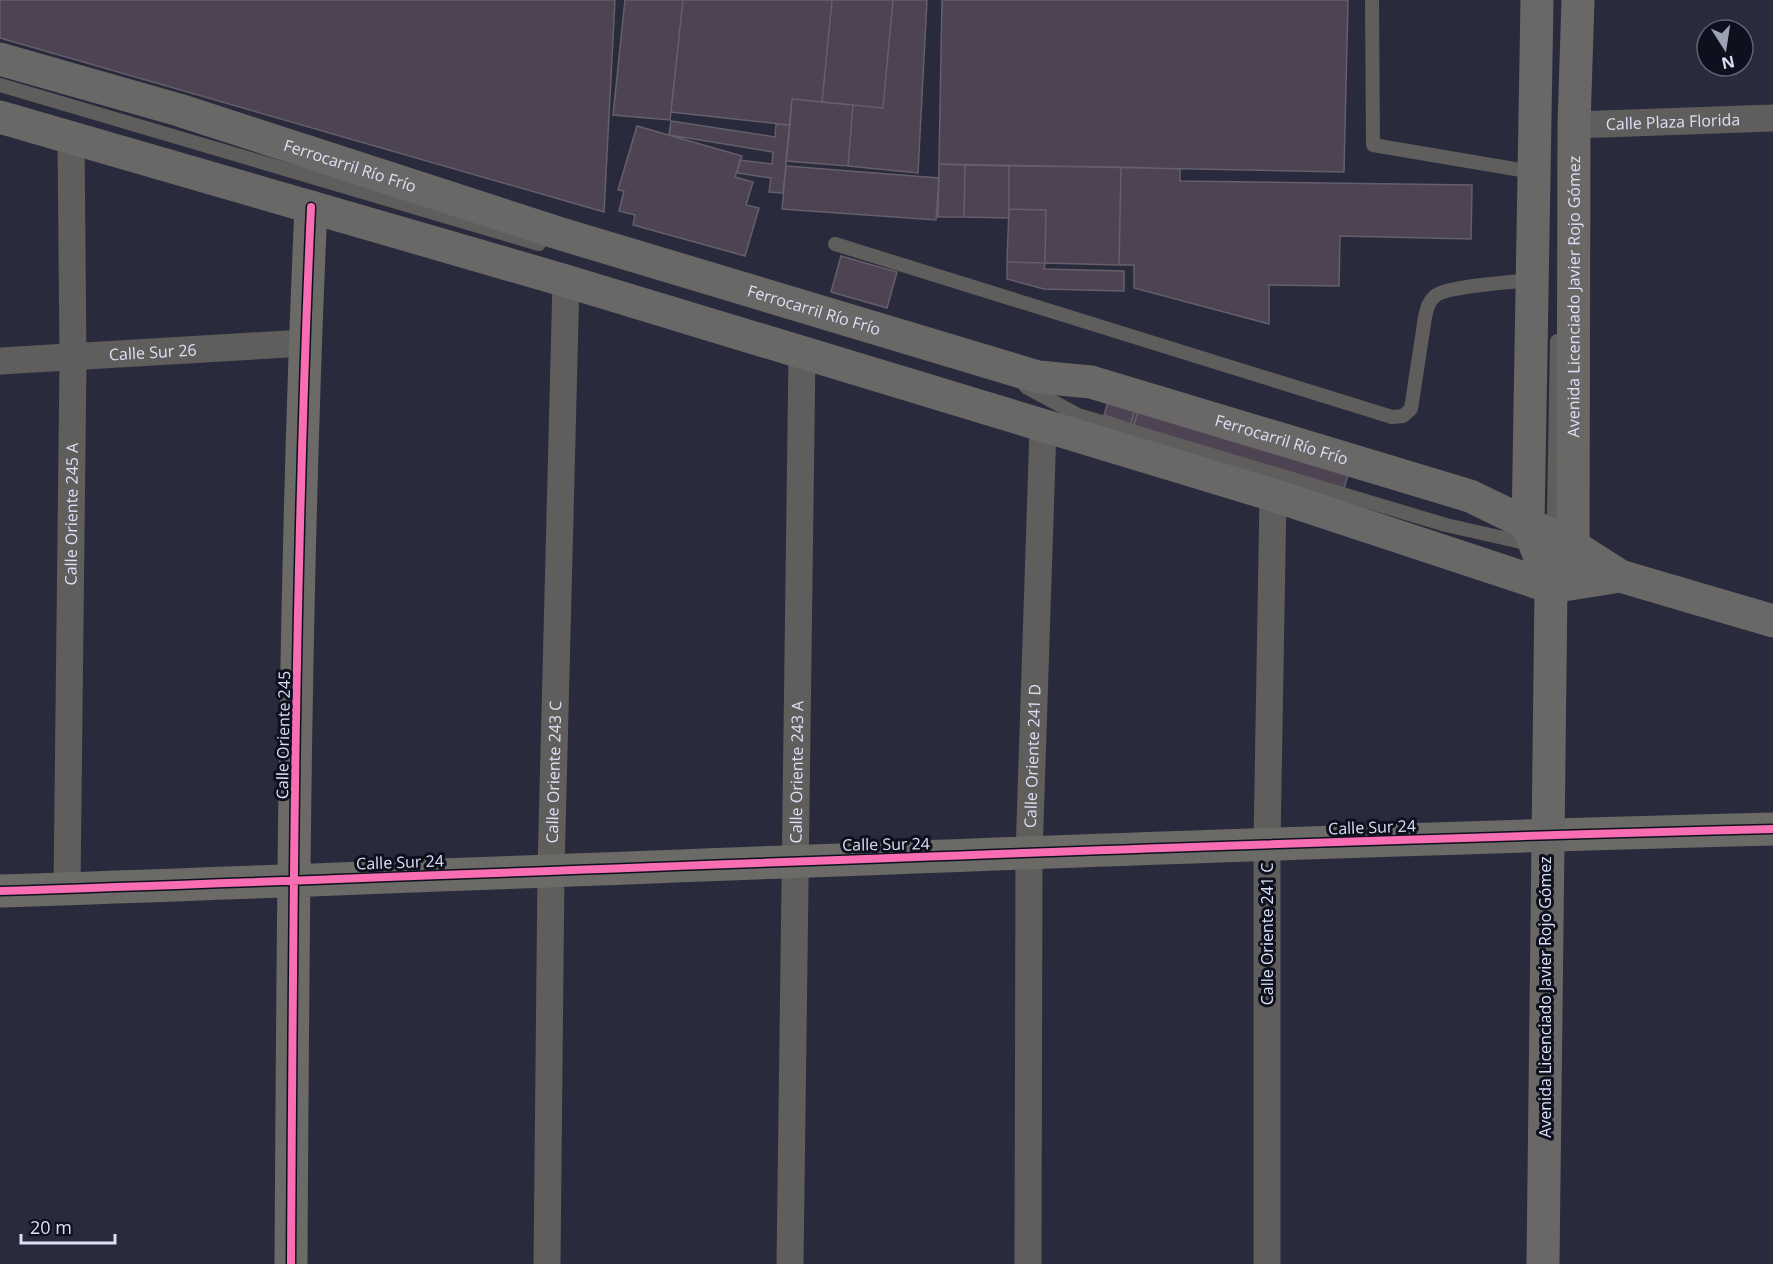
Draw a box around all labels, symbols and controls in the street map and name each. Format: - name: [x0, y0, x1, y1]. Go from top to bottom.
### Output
- north arrow: [1695, 18, 1755, 78]
- text: N: [1719, 51, 1737, 75]
- street label: Calle Plaza Florida: [1605, 108, 1741, 135]
- street label: Ferrocarril Río Frío: [281, 134, 419, 197]
- street label: Avenida Licenciado Javier Rojo Gómez: [1562, 156, 1585, 437]
- street label: Ferrocarril Río Frío: [745, 279, 883, 340]
- street label: Calle Sur 26: [108, 338, 197, 366]
- street label: Ferrocarril Río Frío: [1212, 409, 1351, 470]
- street label: Calle Oriente 245 A: [59, 442, 83, 585]
- street label: Calle Oriente 245: [271, 671, 295, 799]
- street label: Calle Oriente 241 D: [1019, 684, 1046, 828]
- street label: Calle Oriente 243 C: [541, 700, 566, 844]
- street label: Calle Oriente 243 A: [785, 700, 808, 844]
- street label: Calle Sur 24: [1328, 814, 1416, 840]
- street label: Calle Sur 24: [842, 832, 930, 856]
- street label: Calle Sur 24: [356, 849, 444, 875]
- street label: Avenida Licenciado Javier Rojo Gómez: [1534, 856, 1556, 1138]
- street label: Calle Oriente 241 C: [1256, 863, 1278, 1005]
- scale bar: [21, 1207, 116, 1245]
- text: 20 m: [30, 1215, 72, 1239]

